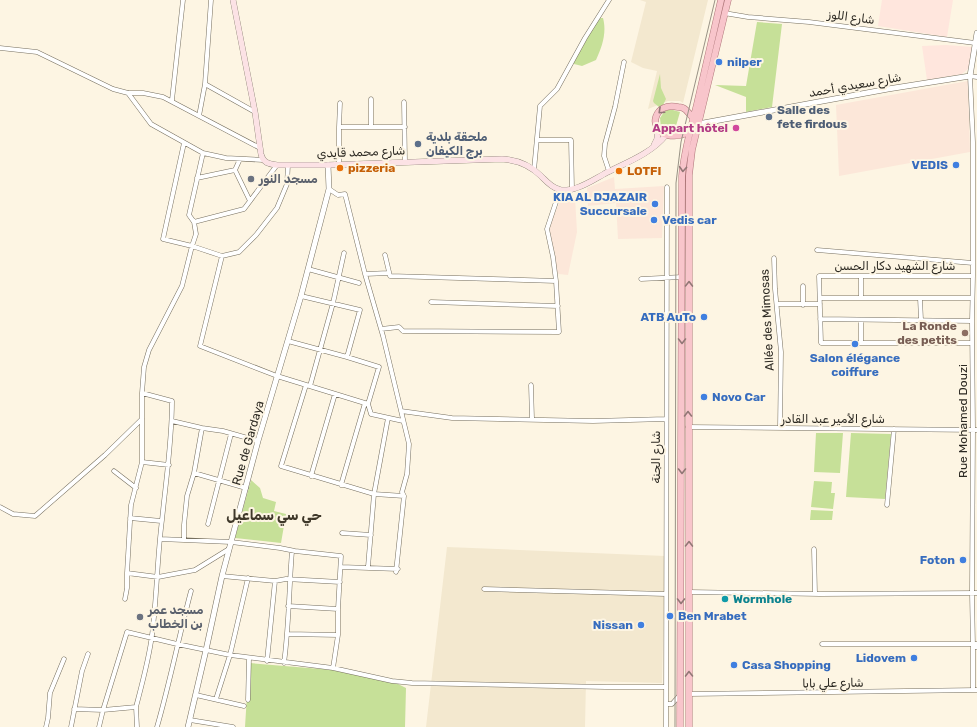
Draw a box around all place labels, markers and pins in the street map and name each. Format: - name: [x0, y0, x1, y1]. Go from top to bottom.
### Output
- place label: nilper: [727, 55, 762, 69]
- marker: nilper: [714, 57, 724, 67]
- place label: Salle des fete firdous: [777, 103, 848, 131]
- marker: Salle des fete firdous: [764, 112, 774, 122]
- place label: Appart hôtel: [652, 121, 728, 135]
- marker: Appart hôtel: [731, 123, 741, 133]
- place label: ملحقة بلدية برج الكيفان: [426, 130, 488, 159]
- marker: ملحقة بلدية برج الكيفان: [413, 139, 423, 149]
- place label: VEDIS: [912, 158, 948, 172]
- marker: VEDIS: [951, 160, 961, 170]
- place label: pizzeria: [348, 161, 395, 175]
- marker: pizzeria: [335, 163, 345, 173]
- place label: LOTFI: [627, 164, 661, 178]
- marker: LOTFI: [614, 166, 624, 176]
- place label: مسجد النور: [258, 172, 318, 186]
- marker: مسجد النور: [246, 174, 256, 184]
- place label: KIA AL DJAZAIR Succursale: [553, 190, 647, 218]
- marker: KIA AL DJAZAIR Succursale: [650, 199, 660, 209]
- place label: Vedis car: [662, 213, 717, 227]
- marker: Vedis car: [649, 215, 659, 225]
- place label: ATB AuTo: [641, 310, 696, 324]
- marker: ATB AuTo: [699, 312, 709, 322]
- place label: La Ronde des petits: [897, 319, 957, 347]
- marker: La Ronde des petits: [960, 328, 970, 338]
- marker: Salon élégance coiffure: [850, 339, 860, 349]
- place label: Salon élégance coiffure: [810, 351, 900, 379]
- place label: Novo Car: [712, 390, 766, 404]
- marker: Novo Car: [699, 392, 709, 402]
- place label: Foton: [920, 553, 955, 567]
- marker: Foton: [958, 555, 968, 565]
- place label: Wormhole: [733, 592, 792, 606]
- marker: Wormhole: [720, 594, 730, 604]
- place label: مسجد عمر بن الخطاب: [147, 603, 204, 631]
- place label: Ben Mrabet: [678, 609, 747, 623]
- marker: Ben Mrabet: [665, 611, 675, 621]
- marker: مسجد عمر بن الخطاب: [135, 612, 145, 622]
- place label: Nissan: [593, 618, 633, 632]
- marker: Nissan: [636, 620, 646, 630]
- place label: Lidovem: [856, 651, 906, 665]
- marker: Lidovem: [909, 653, 919, 663]
- place label: Casa Shopping: [742, 658, 831, 672]
- marker: Casa Shopping: [729, 660, 739, 670]

